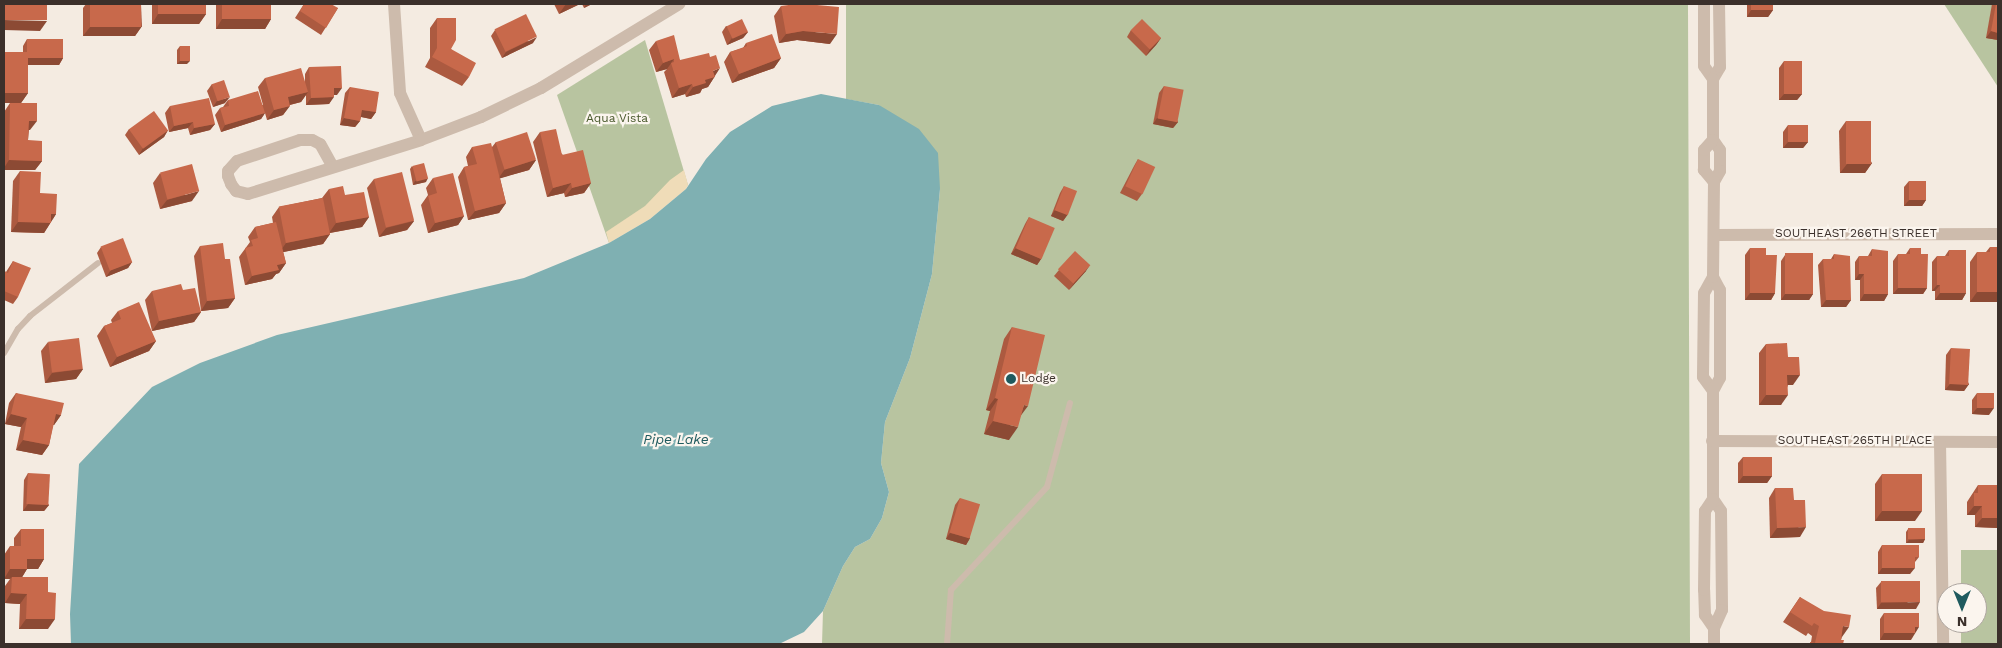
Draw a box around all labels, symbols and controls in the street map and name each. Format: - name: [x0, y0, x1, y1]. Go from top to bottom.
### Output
- park label: Aqua Vista: [586, 112, 648, 126]
- street label: SOUTHEAST 266TH STREET: [1775, 227, 1937, 241]
- place label: Lodge: [1021, 372, 1056, 386]
- marker: Lodge: [1005, 373, 1017, 385]
- water label: Pipe Lake: [643, 431, 709, 447]
- street label: SOUTHEAST 265TH PLACE: [1778, 434, 1932, 448]
- north arrow: [1937, 583, 1987, 633]
- text: N: [1957, 614, 1967, 630]

